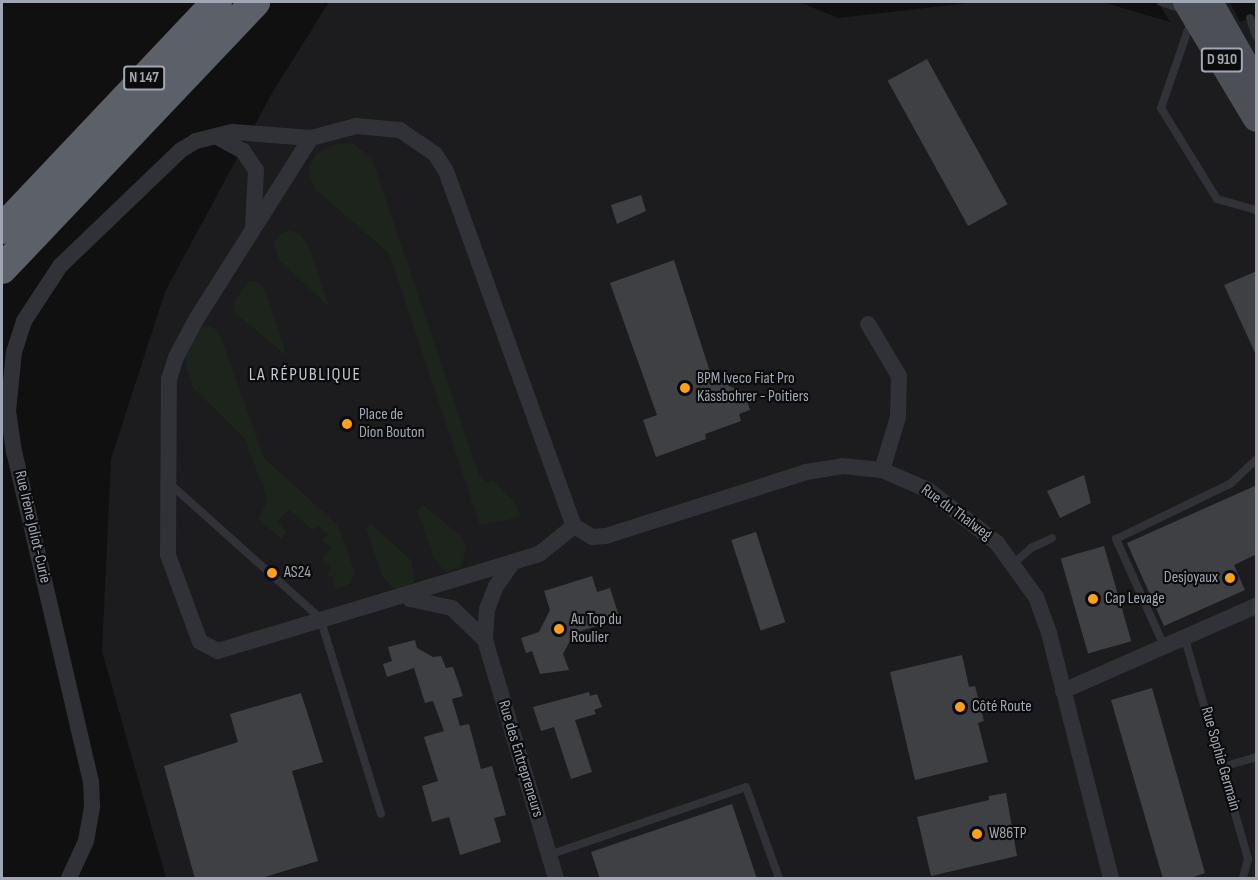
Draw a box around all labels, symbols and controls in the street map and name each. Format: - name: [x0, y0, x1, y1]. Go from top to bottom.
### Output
- road number: D 910: [1200, 48, 1244, 72]
- road number: N 147: [123, 66, 165, 90]
- district label: LA RÉPUBLIQUE: [249, 364, 361, 386]
- place label: BPM Iveco Fiat Pro Kässbohrer - Poitiers: [697, 369, 809, 407]
- marker: BPM Iveco Fiat Pro Kässbohrer - Poitiers: [678, 381, 692, 395]
- place label: Place de Dion Bouton: [359, 405, 425, 443]
- marker: Place de Dion Bouton: [340, 417, 354, 431]
- street label: Rue Irène Joliot-Curie: [10, 469, 54, 585]
- street label: Rue du Thalweg: [917, 481, 995, 545]
- place label: AS24: [284, 563, 311, 583]
- marker: AS24: [265, 566, 279, 580]
- place label: Desjoyaux: [1164, 568, 1218, 588]
- marker: Desjoyaux: [1223, 571, 1237, 585]
- place label: Cap Levage: [1105, 589, 1165, 609]
- marker: Cap Levage: [1086, 592, 1100, 606]
- place label: Au Top du Roulier: [571, 610, 622, 648]
- marker: Au Top du Roulier: [552, 622, 566, 636]
- place label: Côté Route: [972, 697, 1032, 717]
- street label: Rue des Entrepreneurs: [493, 698, 547, 820]
- marker: Côté Route: [953, 700, 967, 714]
- street label: Rue Sophie Germain: [1196, 705, 1244, 813]
- place label: W86TP: [989, 824, 1026, 844]
- marker: W86TP: [970, 827, 984, 841]

